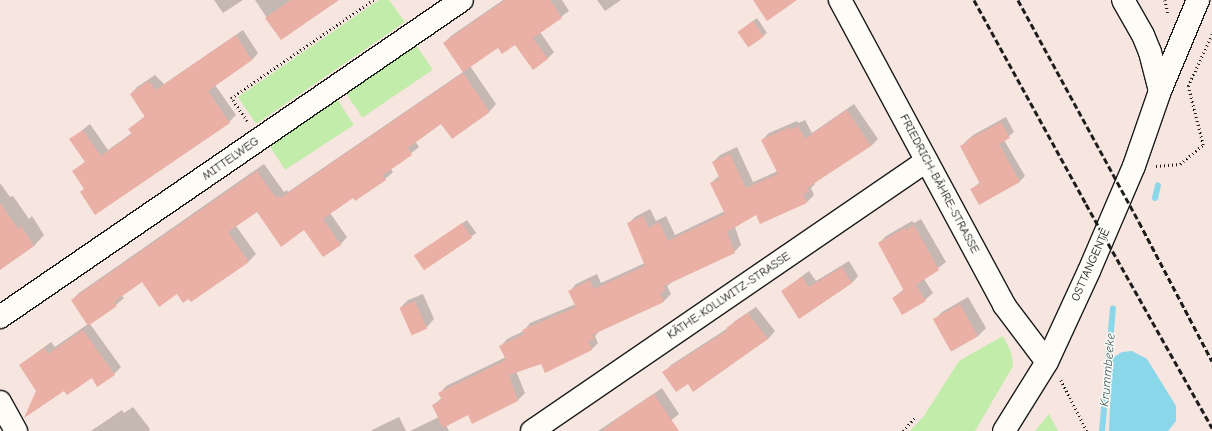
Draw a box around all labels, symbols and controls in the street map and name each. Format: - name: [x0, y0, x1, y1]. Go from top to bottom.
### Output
- street label: FRIEDRICH-BÄHRE-STRASSE: [896, 112, 982, 256]
- street label: MITTELWEG: [200, 134, 262, 184]
- street label: OSTTANGENTE: [1069, 226, 1113, 304]
- street label: KÄTHE-KOLLWITZ-STRASSE: [665, 249, 793, 343]
- water label: Krummbeeke: [1097, 333, 1119, 407]

